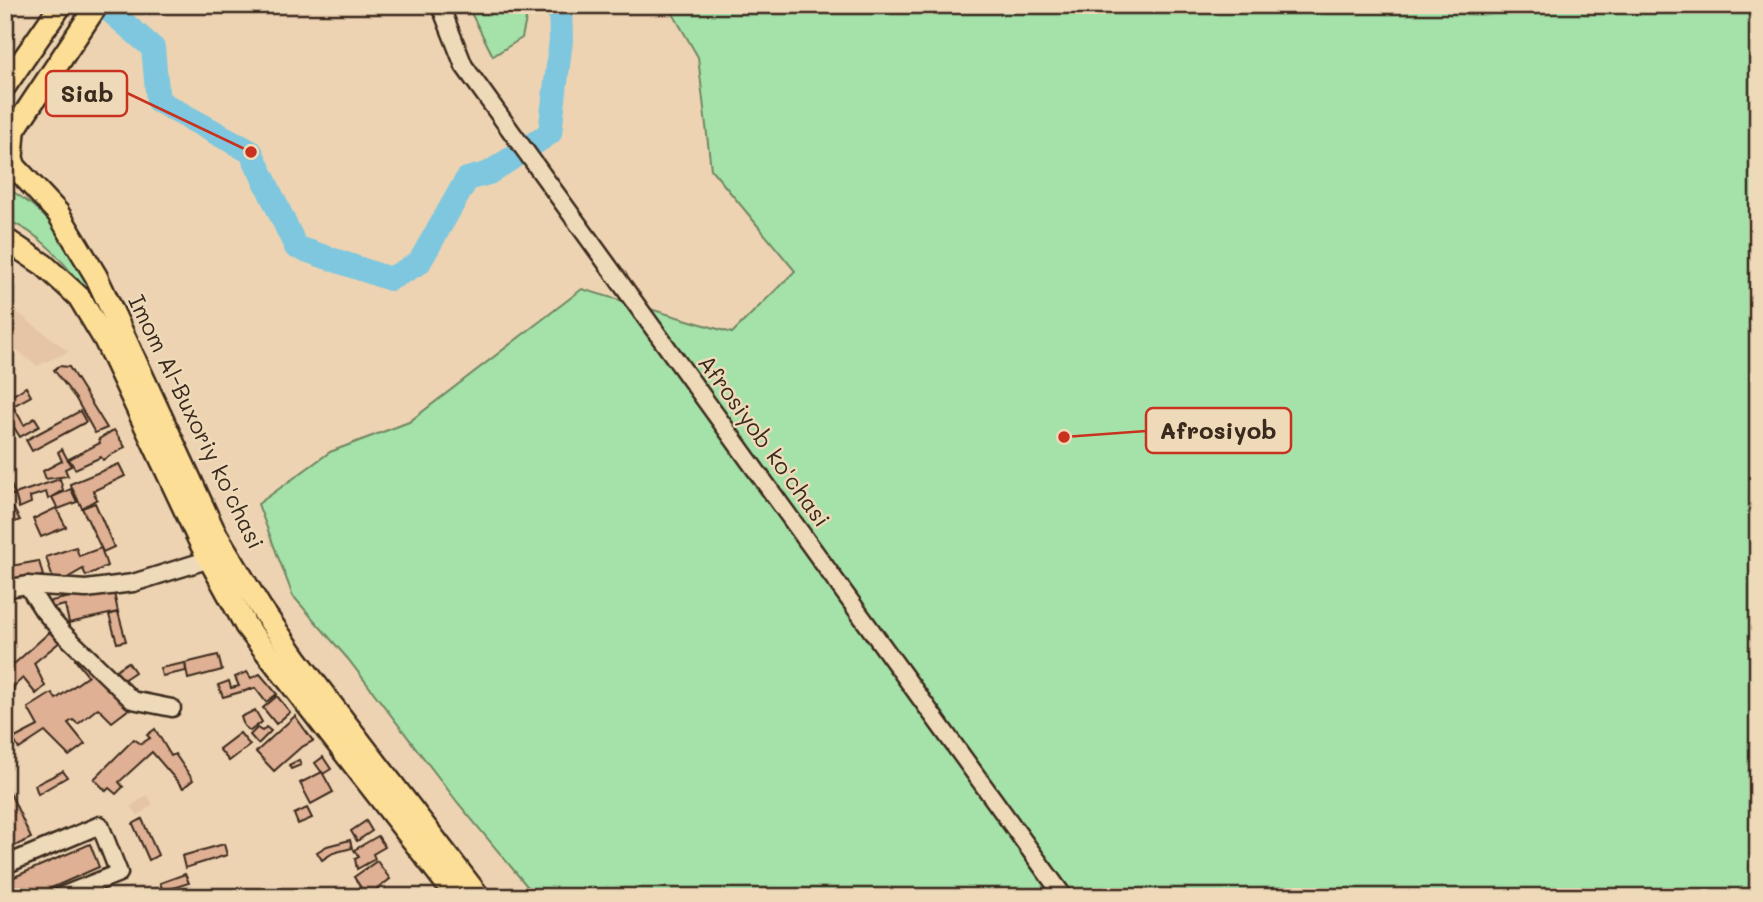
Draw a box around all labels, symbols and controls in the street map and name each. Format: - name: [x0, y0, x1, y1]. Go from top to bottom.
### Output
- callout: Siab: [46, 71, 127, 116]
- text: Siab: [60, 77, 114, 108]
- street label: Imom Al-Buxoriy ko'chasi: [122, 289, 272, 554]
- street label: Afrosiyob ko'chasi: [692, 348, 837, 533]
- callout: Afrosiyob: [1146, 408, 1291, 453]
- text: Afrosiyob: [1159, 414, 1277, 445]

